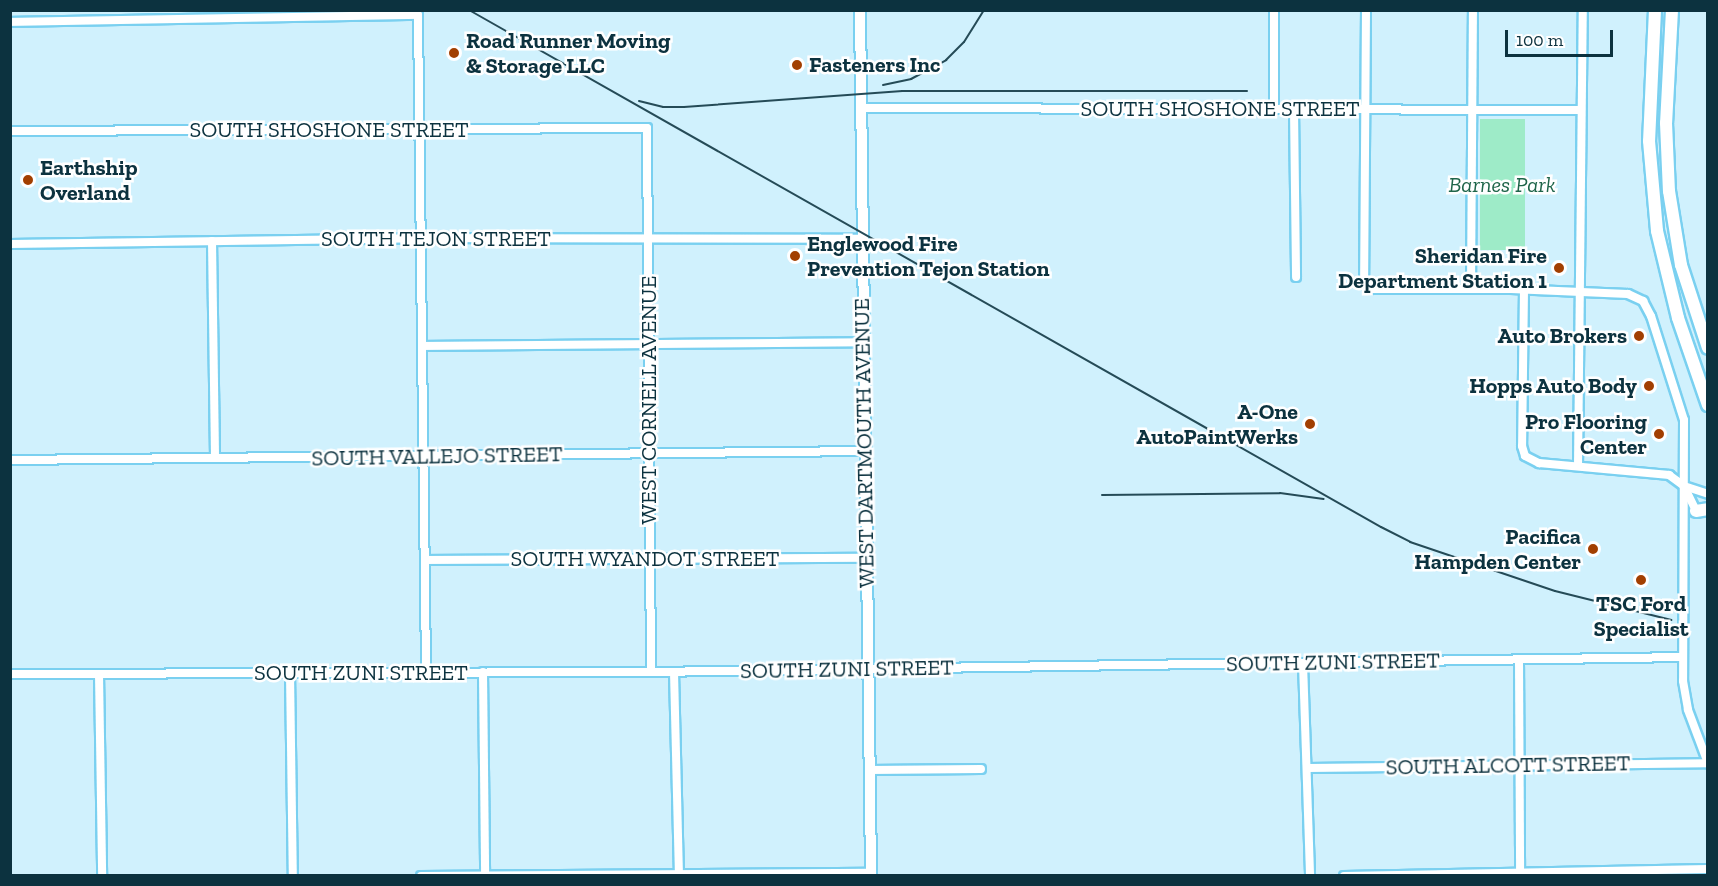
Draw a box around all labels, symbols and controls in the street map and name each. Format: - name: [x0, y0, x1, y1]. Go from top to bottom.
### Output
- scale bar: [1508, 18, 1616, 56]
- place label: Road Runner Moving & Storage LLC: [466, 27, 671, 78]
- text: 100 m: [1516, 29, 1563, 51]
- marker: Road Runner Moving & Storage LLC: [447, 46, 461, 60]
- place label: Fasteners Inc: [809, 52, 940, 78]
- marker: Fasteners Inc: [790, 58, 804, 72]
- street label: SOUTH SHOSHONE STREET: [1080, 96, 1360, 122]
- street label: SOUTH SHOSHONE STREET: [189, 117, 469, 143]
- place label: Earthship Overland: [40, 154, 137, 206]
- park label: Barnes Park: [1448, 172, 1556, 198]
- marker: Earthship Overland: [21, 173, 35, 187]
- street label: SOUTH TEJON STREET: [321, 226, 551, 252]
- place label: Englewood Fire Prevention Tejon Station: [807, 230, 1050, 282]
- place label: Sheridan Fire Department Station 1: [1338, 242, 1547, 294]
- marker: Englewood Fire Prevention Tejon Station: [788, 249, 802, 263]
- marker: Sheridan Fire Department Station 1: [1552, 261, 1566, 275]
- street label: WEST CORNELL AVENUE: [636, 275, 662, 525]
- street label: WEST DARTMOUTH AVENUE: [848, 297, 880, 589]
- place label: Auto Brokers: [1498, 323, 1627, 349]
- marker: Auto Brokers: [1632, 329, 1646, 343]
- place label: Hopps Auto Body: [1469, 373, 1637, 399]
- marker: Hopps Auto Body: [1642, 379, 1656, 393]
- place label: A-One AutoPaintWerks: [1136, 398, 1298, 450]
- place label: Pro Flooring Center: [1525, 408, 1647, 460]
- marker: A-One AutoPaintWerks: [1303, 417, 1317, 431]
- marker: Pro Flooring Center: [1652, 427, 1666, 441]
- street label: SOUTH VALLEJO STREET: [311, 441, 563, 471]
- place label: Pacifica Hampden Center: [1414, 523, 1581, 574]
- marker: Pacifica Hampden Center: [1586, 542, 1600, 556]
- street label: SOUTH WYANDOT STREET: [510, 546, 780, 572]
- marker: TSC Ford Specialist: [1634, 573, 1648, 587]
- place label: TSC Ford Specialist: [1593, 590, 1689, 642]
- street label: SOUTH ZUNI STREET: [1226, 647, 1440, 677]
- street label: SOUTH ZUNI STREET: [740, 654, 954, 684]
- street label: SOUTH ZUNI STREET: [254, 660, 468, 686]
- street label: SOUTH ALCOTT STREET: [1385, 750, 1631, 780]

